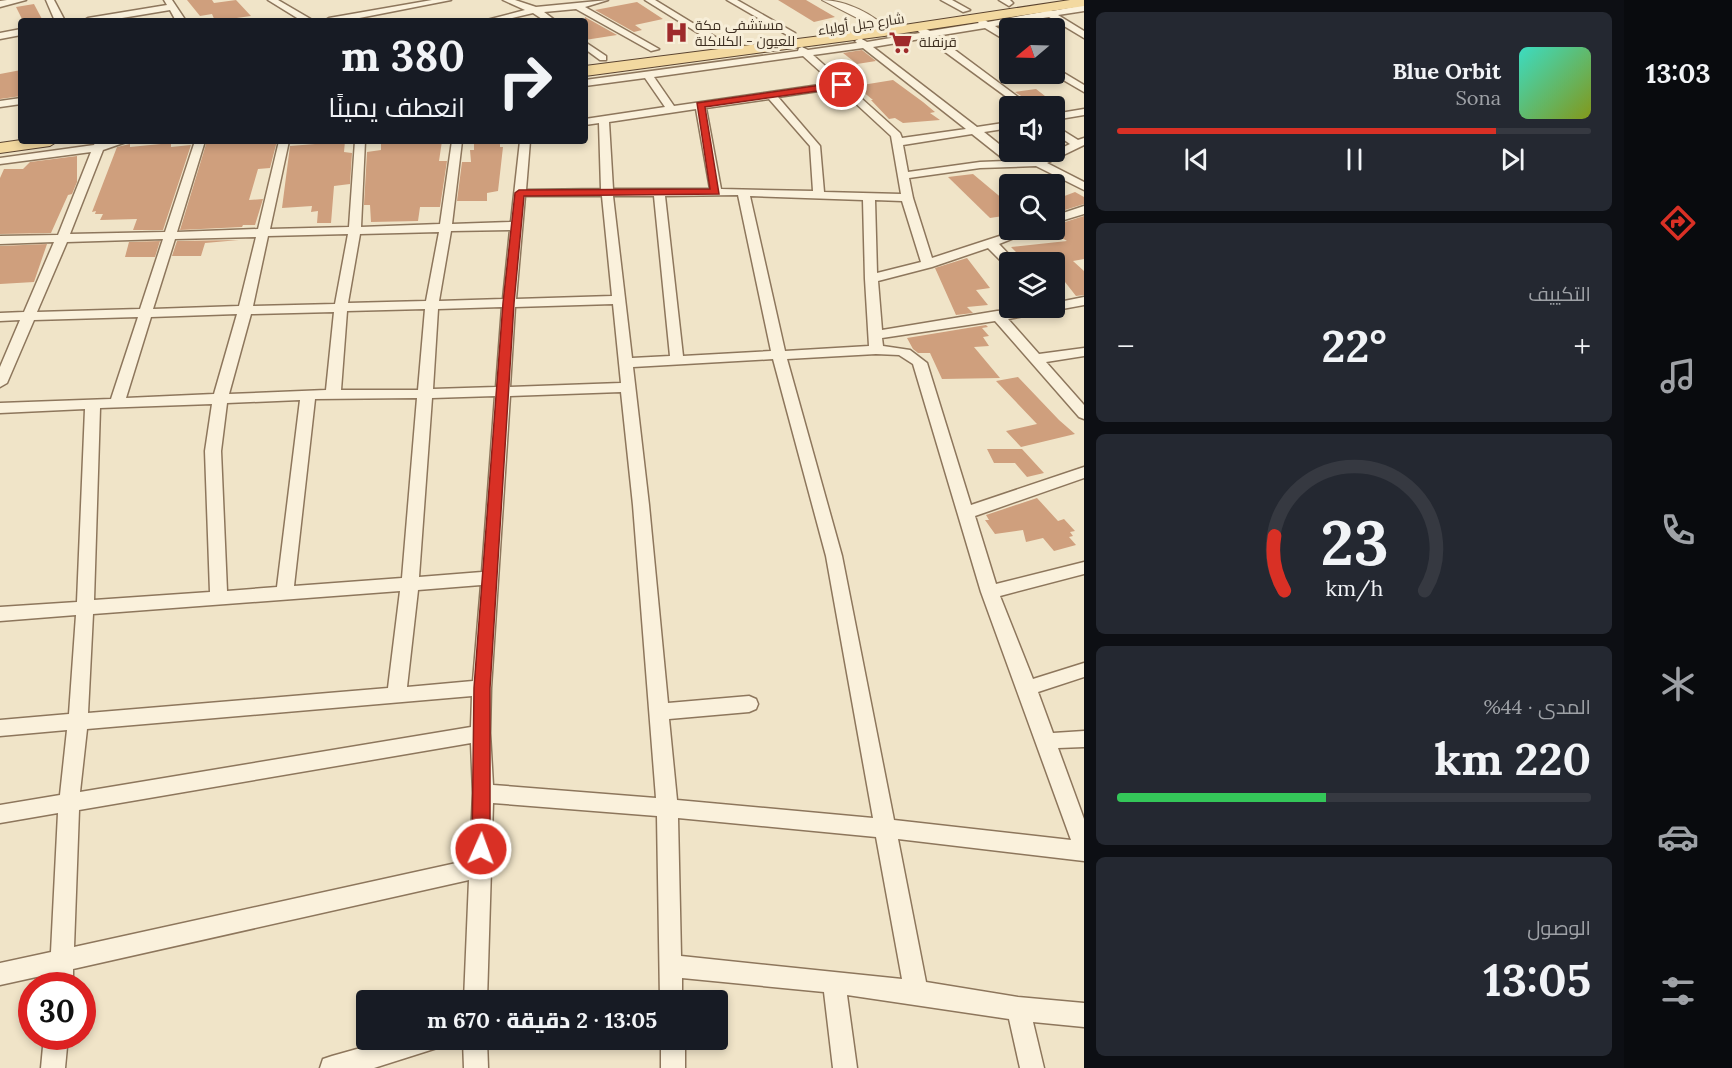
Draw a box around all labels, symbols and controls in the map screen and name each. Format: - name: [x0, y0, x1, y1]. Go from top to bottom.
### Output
- street label: شارع جبل أولياء: [817, 9, 905, 39]
- place label: مستشفى مكة للعيون - الكلاكلة: [695, 16, 795, 50]
- north arrow: [999, 18, 1065, 84]
- map controls: [999, 18, 1065, 318]
- hospital icon: مستشفى مكة للعيون - الكلاكلة: [664, 20, 690, 46]
- text: 380 m: [341, 29, 465, 83]
- supermarket icon: قرنفلة: [888, 29, 914, 55]
- place label: قرنفلة: [919, 33, 957, 51]
- icon: right: [486, 42, 564, 120]
- text: 13:03: [1645, 56, 1711, 90]
- text: Blue Orbit: [1393, 57, 1501, 85]
- pin: [816, 59, 867, 110]
- icon: arrive: [825, 68, 858, 101]
- text: Sona: [1456, 85, 1501, 110]
- text: انعطف يمينًا: [328, 90, 465, 124]
- button: sound: [999, 96, 1065, 162]
- icon: previous: [1180, 143, 1213, 176]
- icon: pause: [1338, 143, 1371, 176]
- icon: next: [1496, 143, 1529, 176]
- button: search: [999, 174, 1065, 240]
- icon: directions: [1657, 202, 1699, 244]
- button: layers: [999, 252, 1065, 318]
- text: التكييف: [1528, 281, 1591, 306]
- text: 22°: [1321, 317, 1387, 374]
- text: −: [1117, 325, 1135, 367]
- text: +: [1573, 325, 1591, 367]
- icon: music: [1657, 355, 1699, 397]
- text: 23: [1320, 502, 1388, 582]
- icon: phone: [1657, 509, 1699, 551]
- text: km/h: [1325, 574, 1383, 602]
- icon: climate: [1657, 663, 1699, 705]
- text: المدى · 44%: [1483, 694, 1591, 719]
- text: 220 km: [1434, 730, 1591, 787]
- icon: car: [1657, 816, 1699, 858]
- position arrow: [449, 817, 513, 881]
- text: الوصول: [1527, 915, 1591, 940]
- text: 13:05: [1483, 951, 1591, 1008]
- icon: filters: [1657, 970, 1699, 1012]
- speed limit sign: 30: [18, 972, 96, 1050]
- text: 13:05 · 2 دقيقة · 670 m: [427, 1006, 657, 1034]

